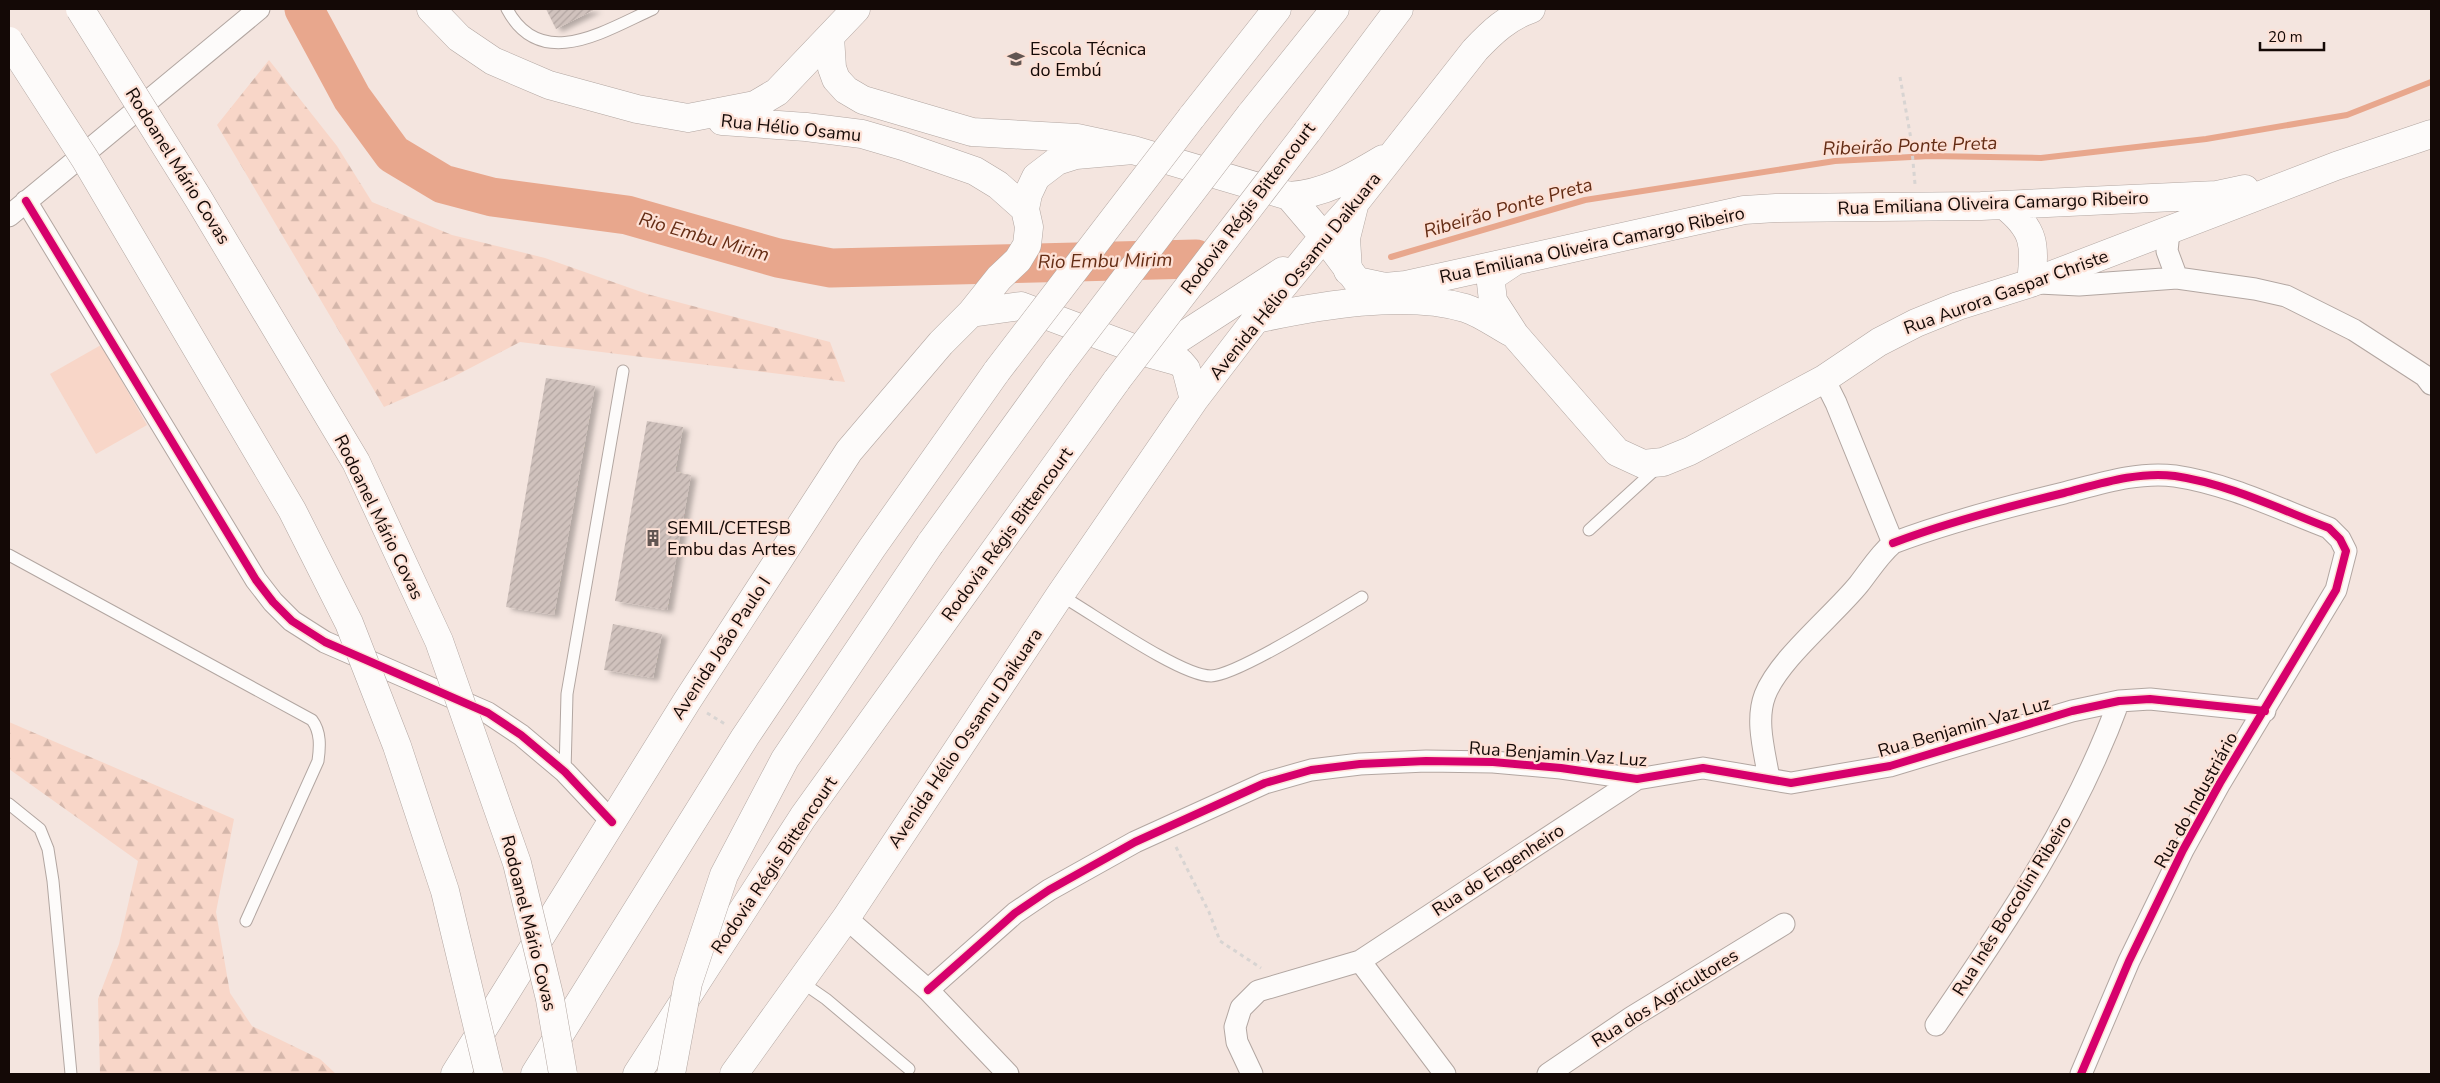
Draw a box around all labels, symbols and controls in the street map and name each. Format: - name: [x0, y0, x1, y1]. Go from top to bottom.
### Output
- scale bar: [2260, 20, 2324, 52]
- text: 20 m: [2268, 27, 2303, 47]
- place label: Escola Técnica do Embú: [1030, 37, 1146, 82]
- school or university icon: Escola Técnica do Embú: [1006, 49, 1026, 69]
- street label: Rodoanel Mário Covas: [120, 83, 236, 249]
- street label: Rua Hélio Osamu: [720, 109, 862, 147]
- street label: Rodovia Régis Bittencourt: [1175, 117, 1321, 299]
- water label: Ribeirão Ponte Preta: [1822, 130, 1998, 162]
- street label: Avenida Hélio Ossamu Daikuara: [1204, 167, 1386, 385]
- water label: Ribeirão Ponte Preta: [1420, 171, 1596, 245]
- street label: Rua Emiliana Oliveira Camargo Ribeiro: [1837, 186, 2149, 220]
- street label: Rua Emiliana Oliveira Camargo Ribeiro: [1437, 201, 1747, 289]
- water label: Rio Embu Mirim: [636, 206, 772, 268]
- street label: Rua Aurora Gaspar Christe: [1900, 244, 2112, 340]
- water label: Rio Embu Mirim: [1037, 247, 1173, 275]
- street label: Rodoanel Mário Covas: [329, 431, 429, 603]
- street label: Rodovia Régis Bittencourt: [936, 442, 1079, 626]
- place label: SEMIL/CETESB Embu das Artes: [667, 516, 796, 561]
- building icon: SEMIL/CETESB Embu das Artes: [643, 528, 663, 548]
- street label: Avenida João Paulo I: [666, 572, 776, 724]
- street label: Avenida Hélio Ossamu Daikuara: [882, 623, 1048, 853]
- street label: Rua Benjamin Vaz Luz: [1875, 691, 2053, 763]
- street label: Rua do Industriário: [2149, 727, 2243, 873]
- street label: Rua Benjamin Vaz Luz: [1468, 736, 1648, 772]
- street label: Rodovia Régis Bittencourt: [706, 771, 843, 958]
- street label: Rua Inês Boccolini Ribeiro: [1947, 812, 2077, 1000]
- street label: Rua do Engenheiro: [1427, 818, 1569, 922]
- street label: Rodoanel Mário Covas: [496, 833, 562, 1013]
- street label: Rua dos Agricultores: [1587, 943, 1743, 1053]

